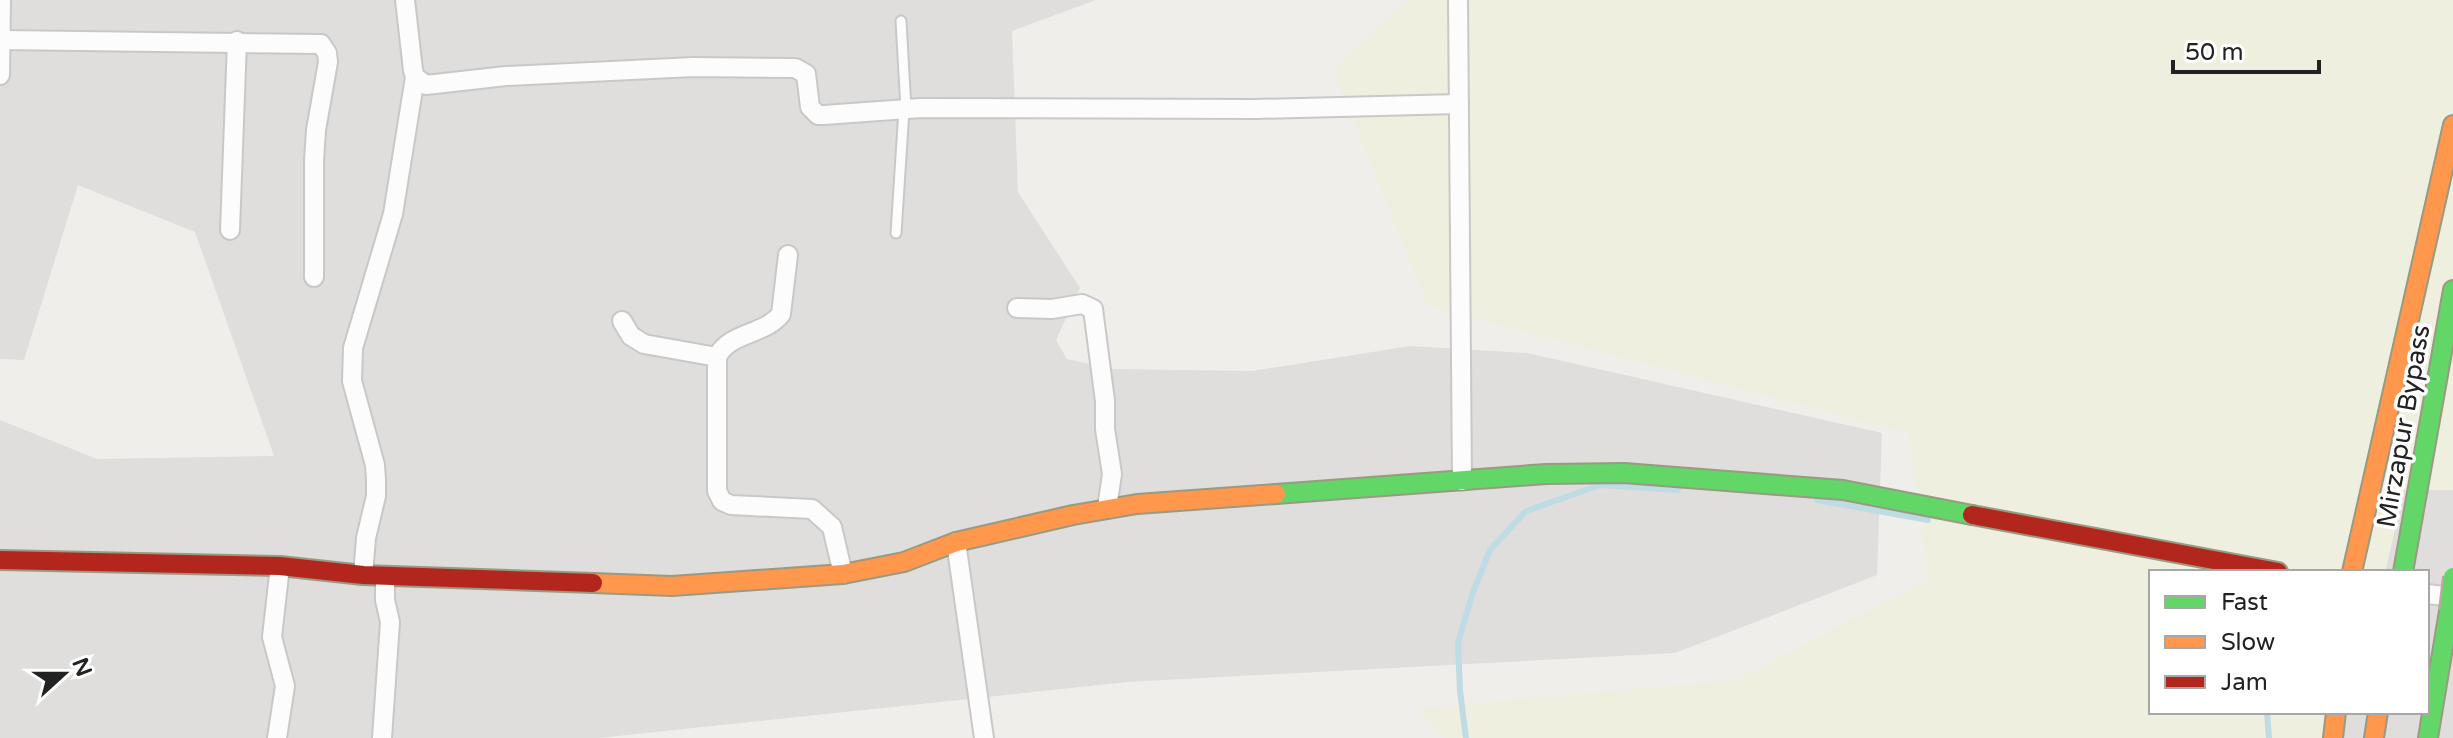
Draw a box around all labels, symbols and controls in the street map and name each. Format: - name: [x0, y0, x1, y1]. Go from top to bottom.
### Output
- scale bar: [2173, 24, 2319, 74]
- text: 50 m: [2185, 38, 2243, 67]
- street label: Mirzapur Bypass: [2370, 322, 2437, 530]
- legend: [2149, 570, 2429, 714]
- text: Fast: [2221, 588, 2268, 617]
- text: Slow: [2221, 628, 2275, 657]
- north arrow: [24, 634, 104, 714]
- text: N: [66, 654, 97, 680]
- text: Jam: [2221, 668, 2268, 697]

